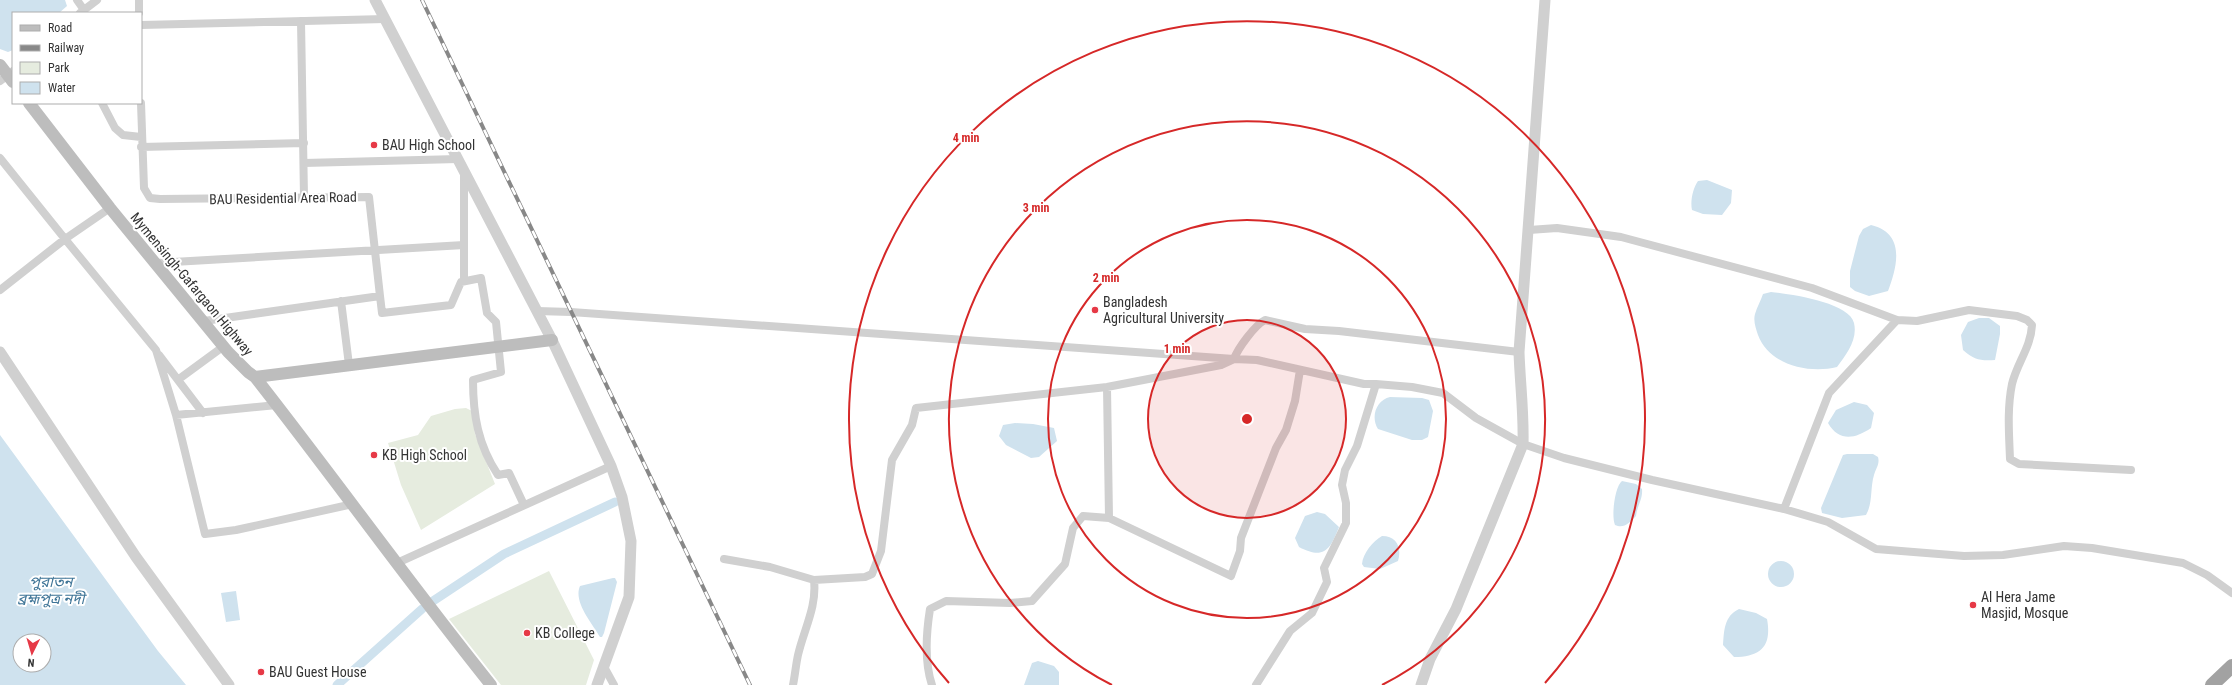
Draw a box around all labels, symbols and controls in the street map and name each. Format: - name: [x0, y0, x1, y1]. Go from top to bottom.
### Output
- legend: [12, 12, 142, 104]
- text: Road: [48, 21, 72, 35]
- text: Railway: [48, 41, 84, 55]
- text: Park: [48, 61, 70, 75]
- text: Water: [48, 81, 76, 95]
- text: 4 min: [953, 131, 979, 145]
- place label: BAU High School: [382, 137, 475, 153]
- marker: BAU High School: [369, 140, 379, 150]
- street label: BAU Residential Area Road: [209, 189, 357, 207]
- text: 3 min: [1023, 201, 1049, 215]
- street label: Mymensingh-Gafargaon Highway: [127, 209, 257, 359]
- text: 2 min: [1093, 271, 1119, 285]
- place label: Bangladesh Agricultural University: [1103, 294, 1224, 326]
- marker: Bangladesh Agricultural University: [1090, 305, 1100, 315]
- text: 1 min: [1164, 342, 1190, 356]
- centre of rings: [1240, 412, 1254, 426]
- place label: KB High School: [382, 447, 467, 463]
- marker: KB High School: [369, 450, 379, 460]
- water label: পুরাতন ব্রহ্মপুত্র নদী: [17, 573, 88, 608]
- place label: Al Hera Jame Masjid, Mosque: [1981, 589, 2069, 621]
- marker: Al Hera Jame Masjid, Mosque: [1968, 600, 1978, 610]
- place label: KB College: [535, 625, 595, 641]
- marker: KB College: [522, 628, 532, 638]
- north arrow: [12, 633, 52, 673]
- text: N: [27, 656, 35, 669]
- place label: BAU Guest House: [269, 664, 367, 680]
- marker: BAU Guest House: [256, 667, 266, 677]

